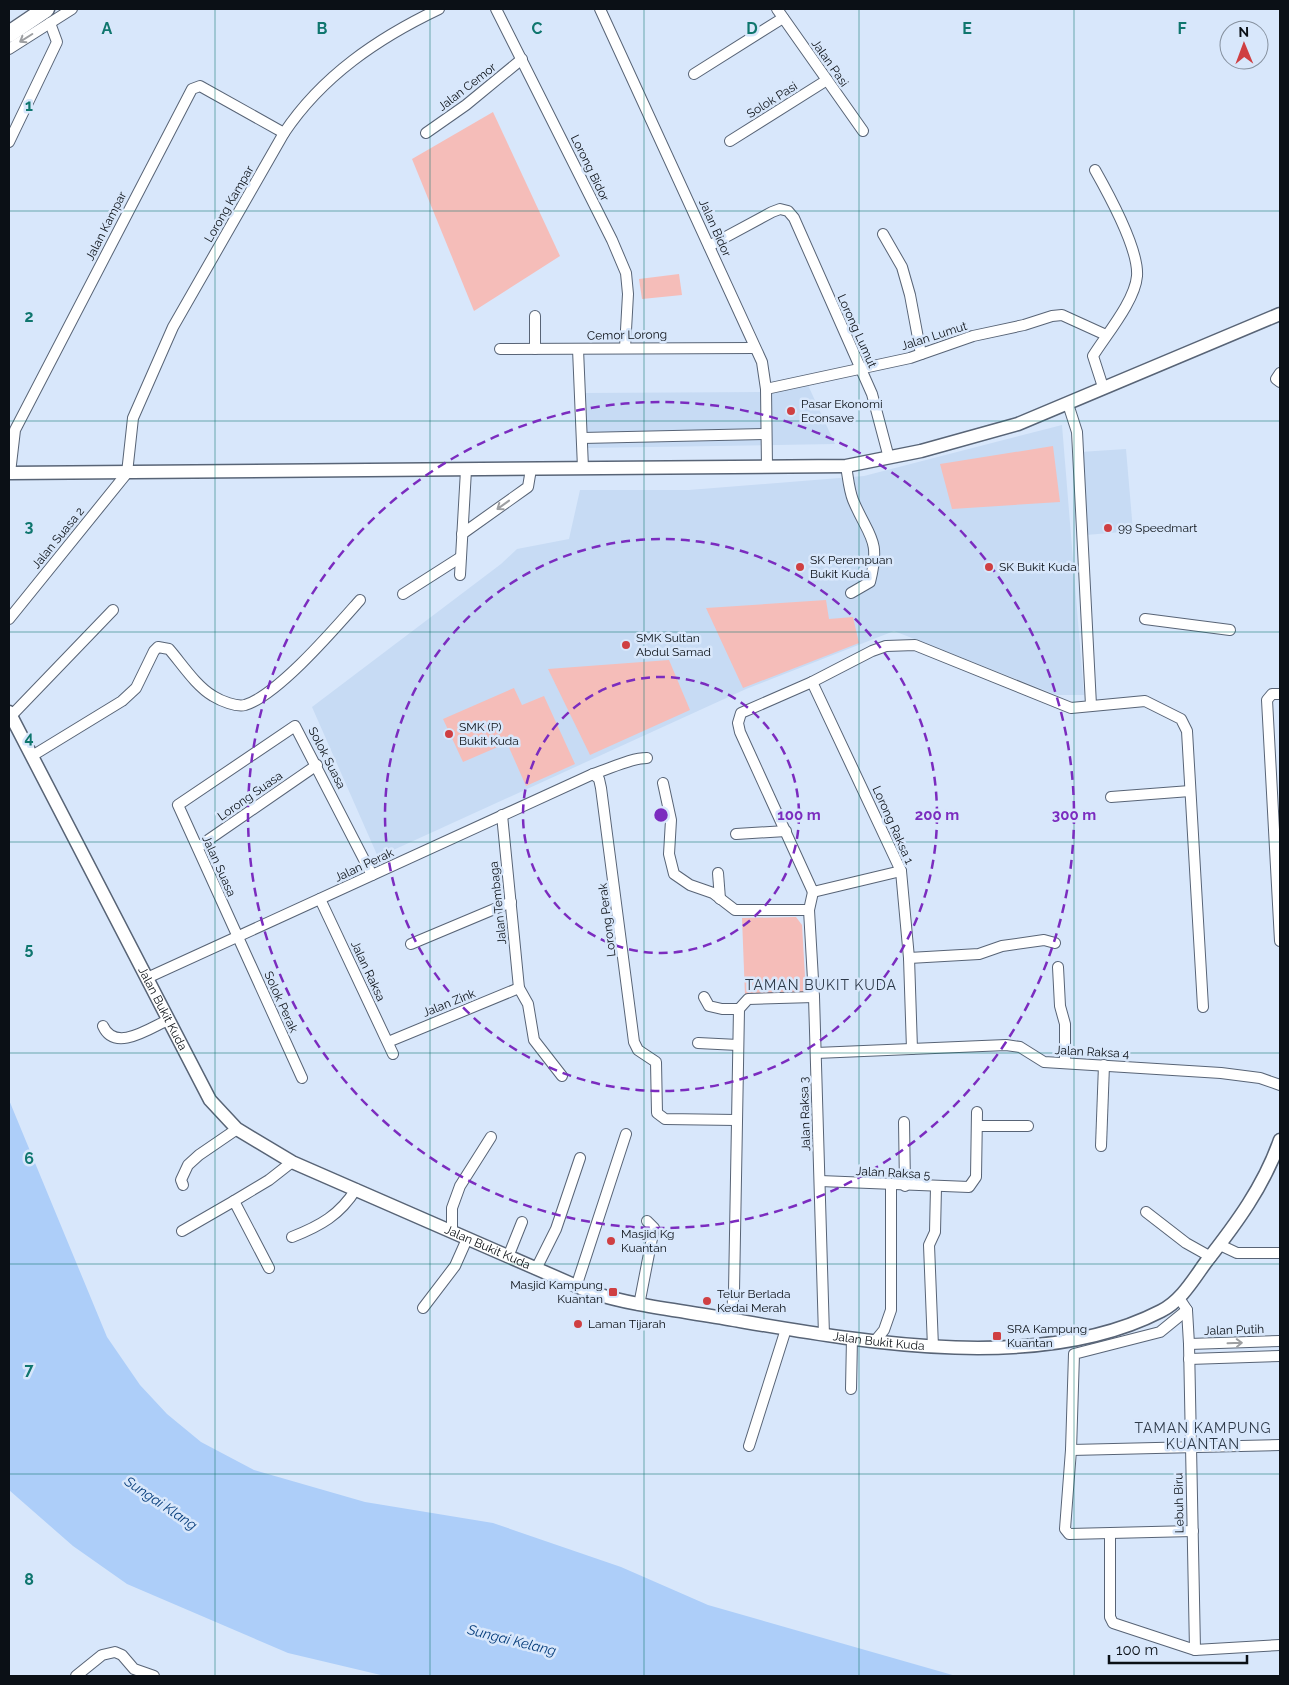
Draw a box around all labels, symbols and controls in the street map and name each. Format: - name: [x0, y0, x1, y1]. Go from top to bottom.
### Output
- text: A: [102, 19, 113, 38]
- text: B: [317, 19, 328, 38]
- text: C: [532, 19, 543, 38]
- text: D: [746, 19, 758, 38]
- text: E: [962, 19, 972, 38]
- text: F: [1177, 19, 1187, 38]
- north arrow: [1219, 20, 1269, 70]
- text: N: [1238, 24, 1249, 40]
- one-way arrow: [19, 34, 33, 44]
- street label: Jalan Pasi: [809, 37, 851, 89]
- street label: Jalan Cemor: [435, 60, 499, 114]
- street label: Solok Pasi: [744, 79, 800, 121]
- text: 1: [25, 96, 33, 115]
- street label: Lorong Bidor: [568, 133, 612, 204]
- street label: Lorong Kampar: [201, 163, 257, 245]
- street label: Jalan Kampar: [83, 188, 130, 263]
- street label: Jalan Bidor: [696, 197, 734, 260]
- street label: Lorong Lumut: [835, 292, 879, 370]
- text: 2: [24, 307, 34, 326]
- street label: Jalan Lumut: [899, 319, 969, 353]
- street label: Cemor Lorong: [587, 327, 667, 343]
- place label: Pasar Ekonomi Econsave: [801, 397, 883, 425]
- marker: Pasar Ekonomi Econsave: [785, 405, 797, 417]
- one-way arrow: [496, 500, 510, 510]
- street label: Jalan Suasa 2: [29, 505, 87, 571]
- text: 3: [25, 517, 34, 536]
- place label: 99 Speedmart: [1118, 521, 1197, 535]
- marker: 99 Speedmart: [1102, 522, 1114, 534]
- place label: SK Perempuan Bukit Kuda: [810, 553, 892, 581]
- place label: SK Bukit Kuda: [999, 560, 1077, 574]
- marker: SK Perempuan Bukit Kuda: [794, 561, 806, 573]
- marker: SK Bukit Kuda: [983, 561, 995, 573]
- place label: SMK Sultan Abdul Samad: [636, 631, 711, 659]
- marker: SMK Sultan Abdul Samad: [620, 639, 632, 651]
- place label: SMK (P) Bukit Kuda: [459, 720, 519, 748]
- street label: Solok Suasa: [305, 725, 349, 791]
- text: 4: [24, 728, 34, 747]
- marker: SMK (P) Bukit Kuda: [443, 728, 455, 740]
- street label: Lorong Suasa: [215, 768, 285, 824]
- street label: Lorong Raksa 1: [870, 784, 916, 866]
- centre of rings: [652, 806, 670, 824]
- text: 100 m: [777, 806, 821, 824]
- text: 200 m: [915, 806, 959, 824]
- text: 300 m: [1052, 806, 1096, 824]
- street label: Jalan Suasa: [199, 833, 239, 899]
- street label: Jalan Perak: [332, 845, 396, 885]
- street label: Jalan Tembaga: [487, 861, 509, 945]
- street label: Lorong Perak: [595, 882, 618, 958]
- text: 5: [25, 939, 34, 958]
- street label: Jalan Raksa: [348, 939, 388, 1003]
- street label: Jalan Bukit Kuda: [135, 965, 190, 1053]
- street label: Solok Perak: [261, 969, 301, 1035]
- district label: TAMAN BUKIT KUDA: [745, 977, 897, 993]
- street label: Jalan Zink: [421, 986, 478, 1020]
- street label: Jalan Raksa 4: [1054, 1043, 1130, 1061]
- street label: Jalan Raksa 3: [797, 1077, 813, 1151]
- text: 6: [24, 1149, 34, 1168]
- street label: Jalan Raksa 5: [855, 1164, 931, 1182]
- street label: Jalan Bukit Kuda: [443, 1222, 532, 1272]
- place label: Masjid Kg Kuantan: [621, 1227, 674, 1255]
- marker: Masjid Kg Kuantan: [605, 1235, 617, 1247]
- place label: Masjid Kampung Kuantan: [510, 1278, 603, 1306]
- marker: Masjid Kampung Kuantan: [607, 1286, 619, 1298]
- place label: Telur Berlada Kedai Merah: [717, 1287, 790, 1315]
- marker: Telur Berlada Kedai Merah: [701, 1295, 713, 1307]
- place label: Laman Tijarah: [588, 1317, 666, 1331]
- marker: Laman Tijarah: [572, 1318, 584, 1330]
- place label: SRA Kampung Kuantan: [1007, 1322, 1087, 1350]
- street label: Jalan Putih: [1204, 1322, 1264, 1338]
- street label: Jalan Bukit Kuda: [832, 1329, 925, 1353]
- marker: SRA Kampung Kuantan: [991, 1330, 1003, 1342]
- one-way arrow: [1226, 1338, 1242, 1348]
- text: 7: [25, 1360, 34, 1379]
- district label: TAMAN KAMPUNG KUANTAN: [1134, 1420, 1272, 1452]
- water label: Sungai Klang: [121, 1472, 200, 1533]
- street label: Lebuh Biru: [1171, 1473, 1187, 1533]
- text: 8: [24, 1570, 34, 1589]
- water label: Sungai Kelang: [465, 1621, 558, 1659]
- scale bar: [1109, 1632, 1246, 1664]
- text: 100 m: [1116, 1641, 1158, 1659]

